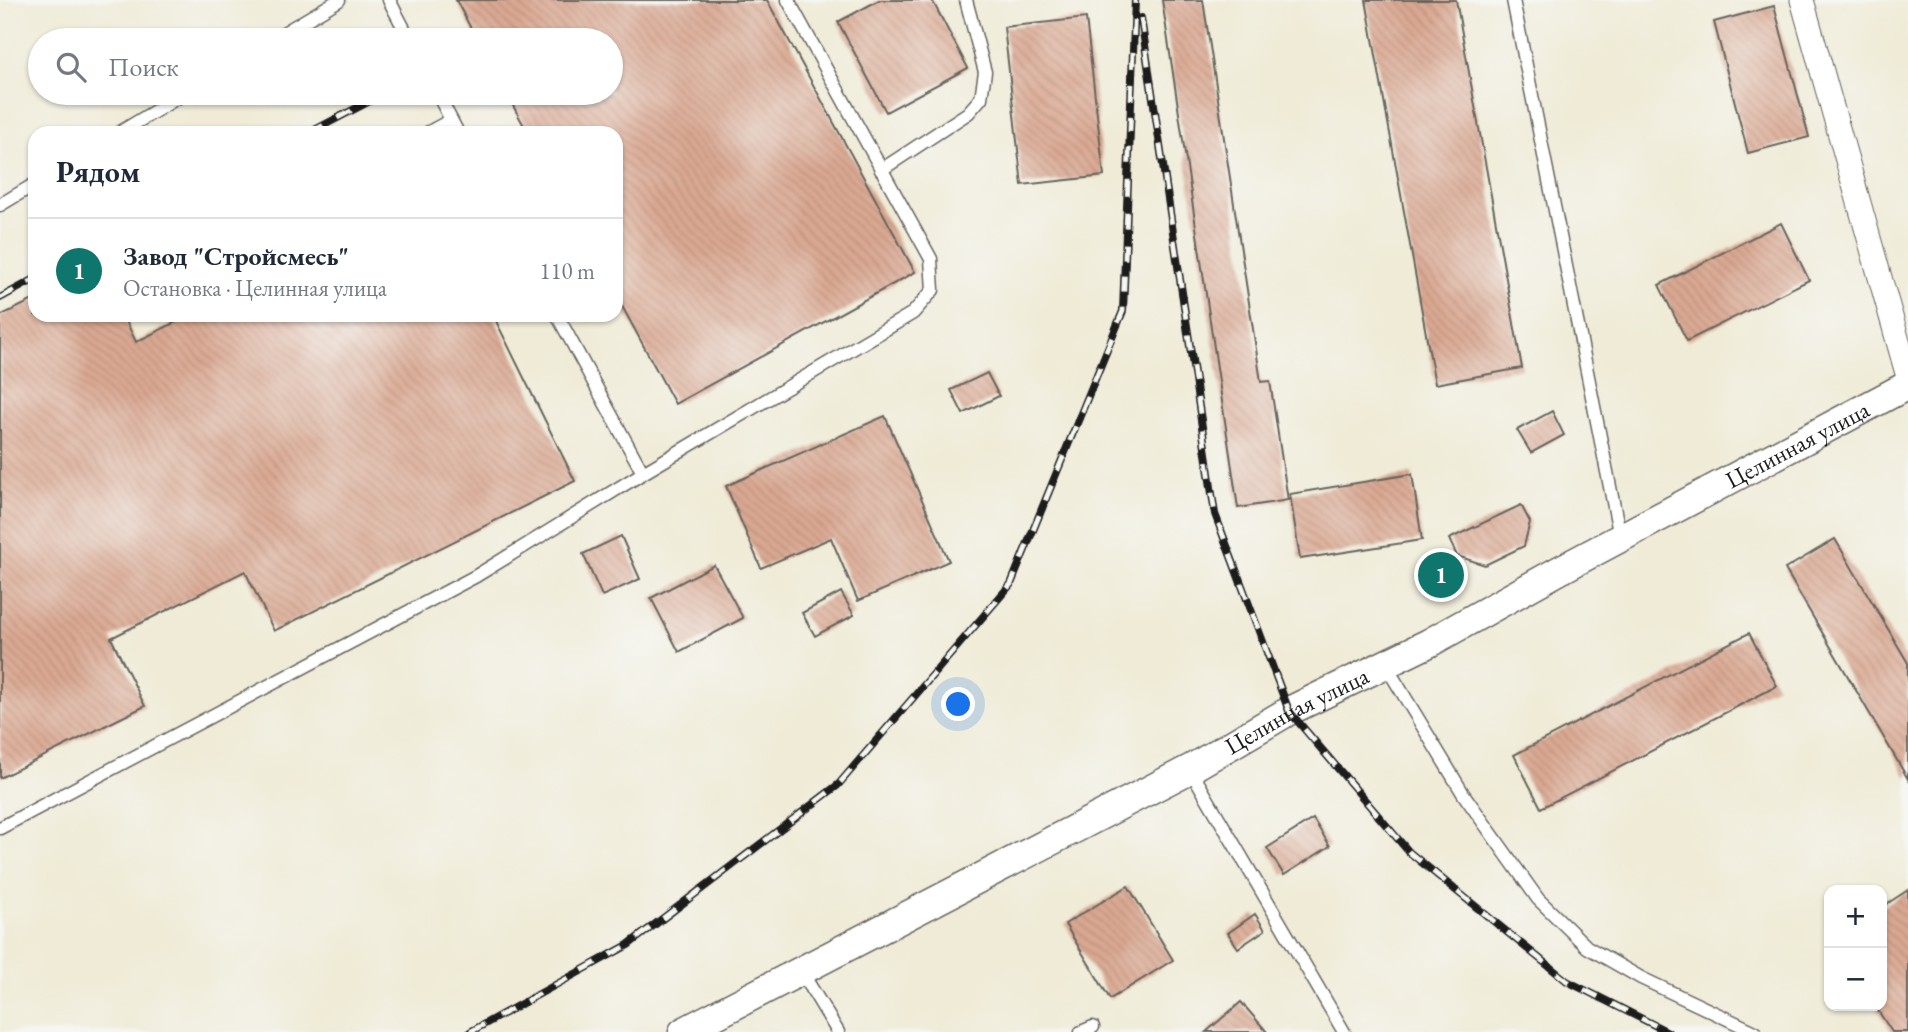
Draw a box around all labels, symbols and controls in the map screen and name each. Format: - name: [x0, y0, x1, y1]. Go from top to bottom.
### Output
- search box: [28, 28, 623, 105]
- icon: search: [52, 48, 90, 86]
- text: Поиск: [108, 50, 179, 84]
- text: Рядом: [56, 152, 140, 191]
- text: Завод "Стройсмесь": [123, 239, 349, 273]
- text: 1: [73, 256, 85, 286]
- text: 110 m: [539, 256, 595, 286]
- text: Остановка · Целинная улица: [123, 273, 387, 303]
- street label: Целинная улица: [1720, 393, 1875, 495]
- pin: 1: [1418, 549, 1464, 601]
- street label: Целинная улица: [1219, 659, 1374, 761]
- your location: [941, 687, 975, 721]
- map controls: [1824, 885, 1887, 1011]
- button: +: [1824, 885, 1887, 948]
- button: −: [1824, 948, 1887, 1011]

